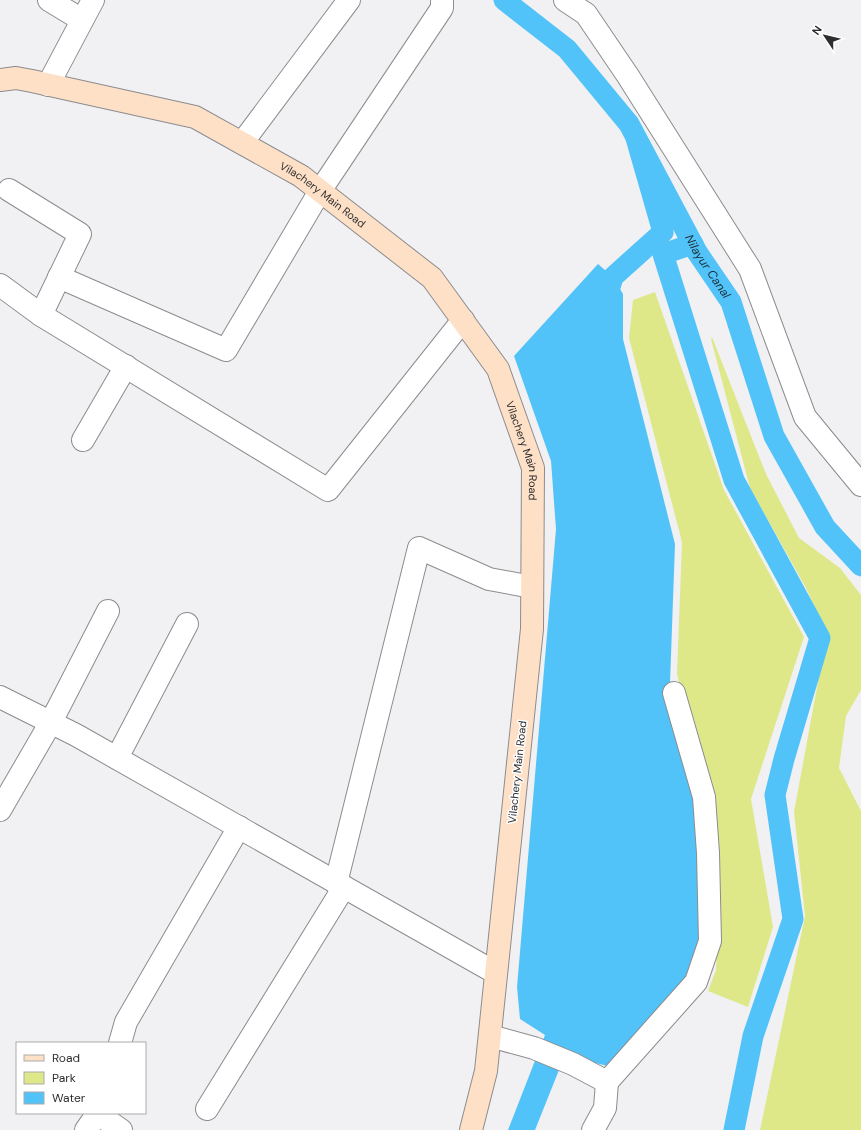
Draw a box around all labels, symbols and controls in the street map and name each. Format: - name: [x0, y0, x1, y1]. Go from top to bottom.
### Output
- north arrow: [805, 16, 845, 56]
- text: N: [809, 23, 825, 38]
- street label: Vilachery Main Road: [277, 159, 368, 231]
- water label: Nilayur Canal: [681, 232, 734, 302]
- street label: Vilachery Main Road: [503, 399, 540, 501]
- street label: Vilachery Main Road: [505, 720, 529, 824]
- legend: [16, 1042, 146, 1114]
- text: Road: [52, 1050, 80, 1066]
- text: Park: [52, 1070, 76, 1086]
- text: Water: [52, 1090, 86, 1106]

